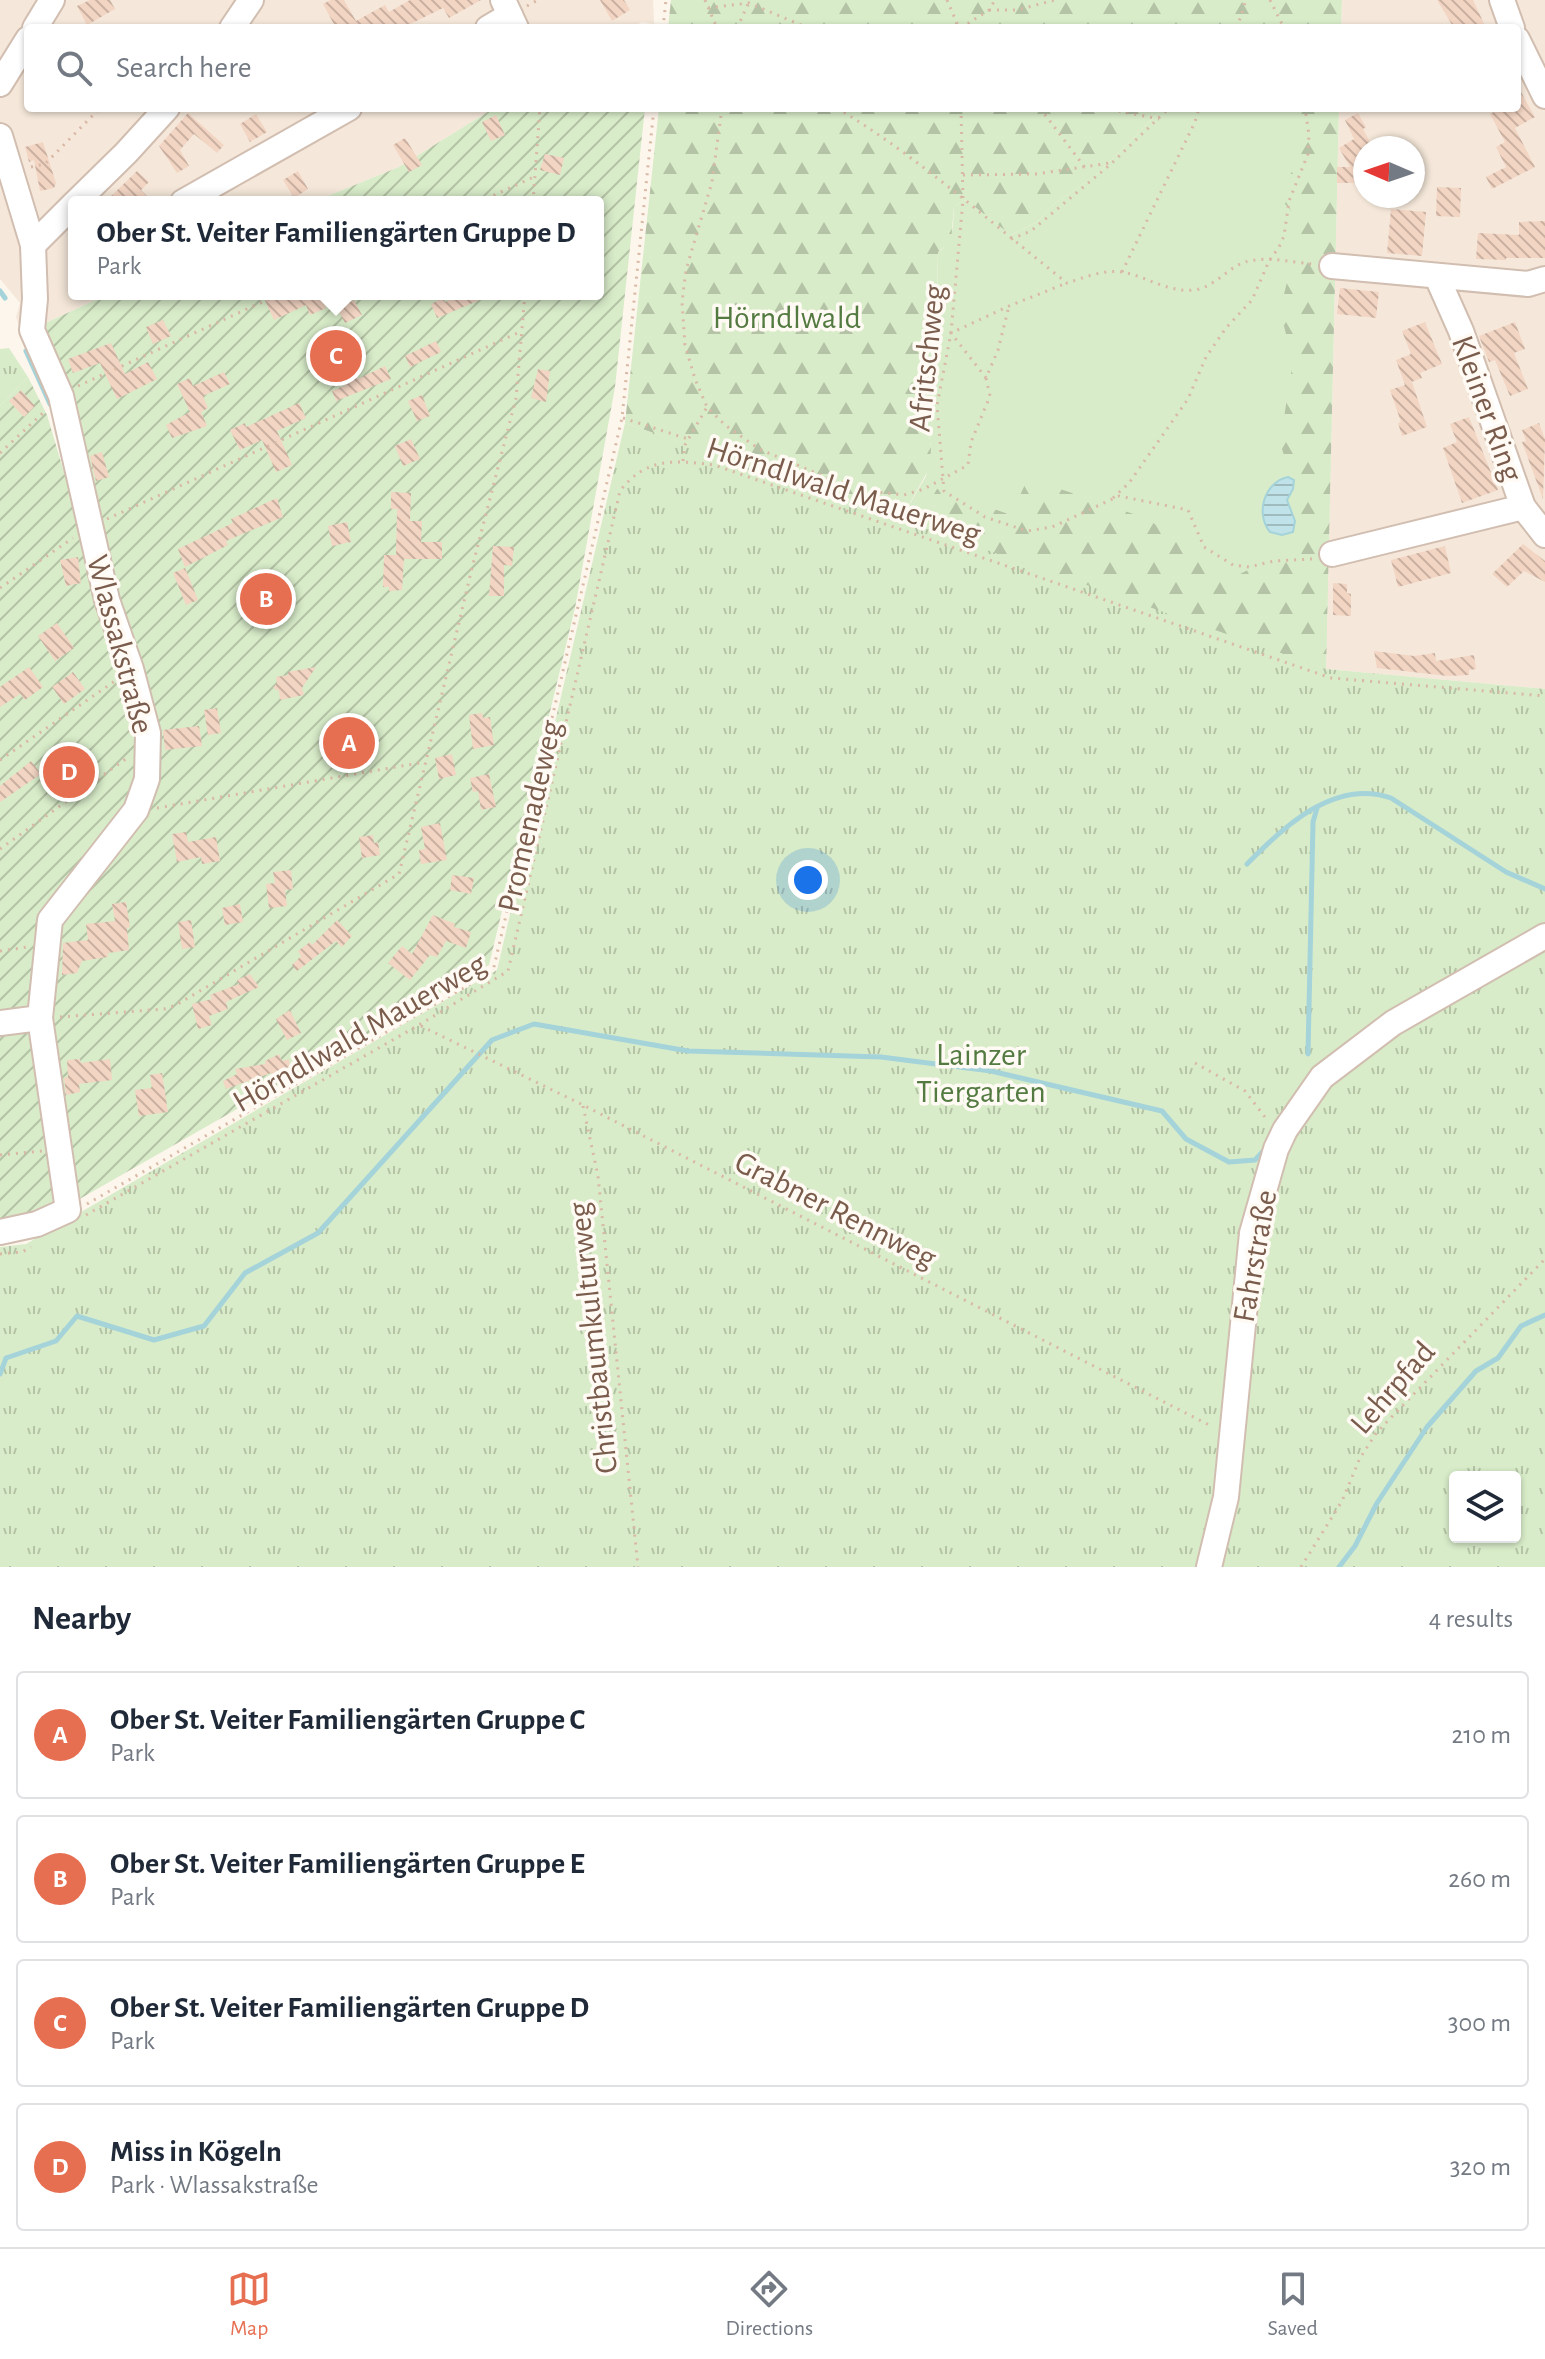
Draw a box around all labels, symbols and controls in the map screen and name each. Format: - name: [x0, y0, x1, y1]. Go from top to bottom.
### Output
- search box: [24, 24, 1521, 112]
- icon: search: [52, 46, 96, 90]
- text: Search here: [116, 53, 252, 83]
- north arrow: [1353, 136, 1425, 208]
- popup: [68, 196, 604, 300]
- text: Ober St. Veiter Familiengärten Gruppe D: [96, 218, 576, 248]
- text: Park: [96, 253, 141, 279]
- street label: Afritschweg: [903, 283, 951, 433]
- park label: Hörndlwald: [713, 302, 861, 334]
- pin: C: [310, 326, 362, 386]
- street label: Kleiner Ring: [1446, 331, 1528, 486]
- street label: Hörndlwald Mauerweg: [703, 432, 985, 551]
- street label: Wlassakstraße: [81, 552, 159, 737]
- pin: B: [240, 569, 292, 629]
- pin: A: [323, 713, 375, 773]
- street label: Promenadeweg: [492, 717, 568, 915]
- pin: D: [43, 742, 95, 802]
- your location: [788, 860, 828, 900]
- street label: Hörndlwald Mauerweg: [228, 947, 492, 1118]
- park label: Lainzer Tiergarten: [916, 1039, 1046, 1108]
- street label: Grabner Rennweg: [730, 1145, 942, 1274]
- street label: Fahrstraße: [1228, 1188, 1282, 1325]
- street label: Christbaumkulturweg: [563, 1200, 623, 1475]
- street label: Lehrpfad: [1344, 1335, 1441, 1440]
- map controls: [1449, 1471, 1521, 1543]
- button: layers: [1449, 1471, 1521, 1543]
- text: Nearby: [32, 1602, 131, 1636]
- text: 4 results: [1429, 1606, 1513, 1632]
- text: Ober St. Veiter Familiengärten Gruppe C: [110, 1705, 585, 1735]
- text: A: [52, 1722, 68, 1748]
- text: 210 m: [1451, 1722, 1511, 1748]
- text: Park: [110, 1740, 155, 1766]
- text: Ober St. Veiter Familiengärten Gruppe E: [110, 1849, 585, 1879]
- text: B: [52, 1866, 68, 1892]
- text: 260 m: [1448, 1866, 1511, 1892]
- text: Park: [110, 1884, 155, 1910]
- text: Ober St. Veiter Familiengärten Gruppe D: [110, 1993, 589, 2023]
- text: C: [53, 2010, 67, 2036]
- text: 300 m: [1448, 2010, 1511, 2036]
- text: Park: [110, 2028, 155, 2054]
- text: Miss in Kögeln: [110, 2137, 282, 2167]
- text: D: [51, 2154, 69, 2180]
- text: 320 m: [1450, 2154, 1511, 2180]
- text: Park · Wlassakstraße: [110, 2172, 318, 2198]
- tab: Map: [227, 2267, 271, 2341]
- tab: Directions: [725, 2267, 813, 2341]
- tab: Saved: [1267, 2267, 1318, 2341]

